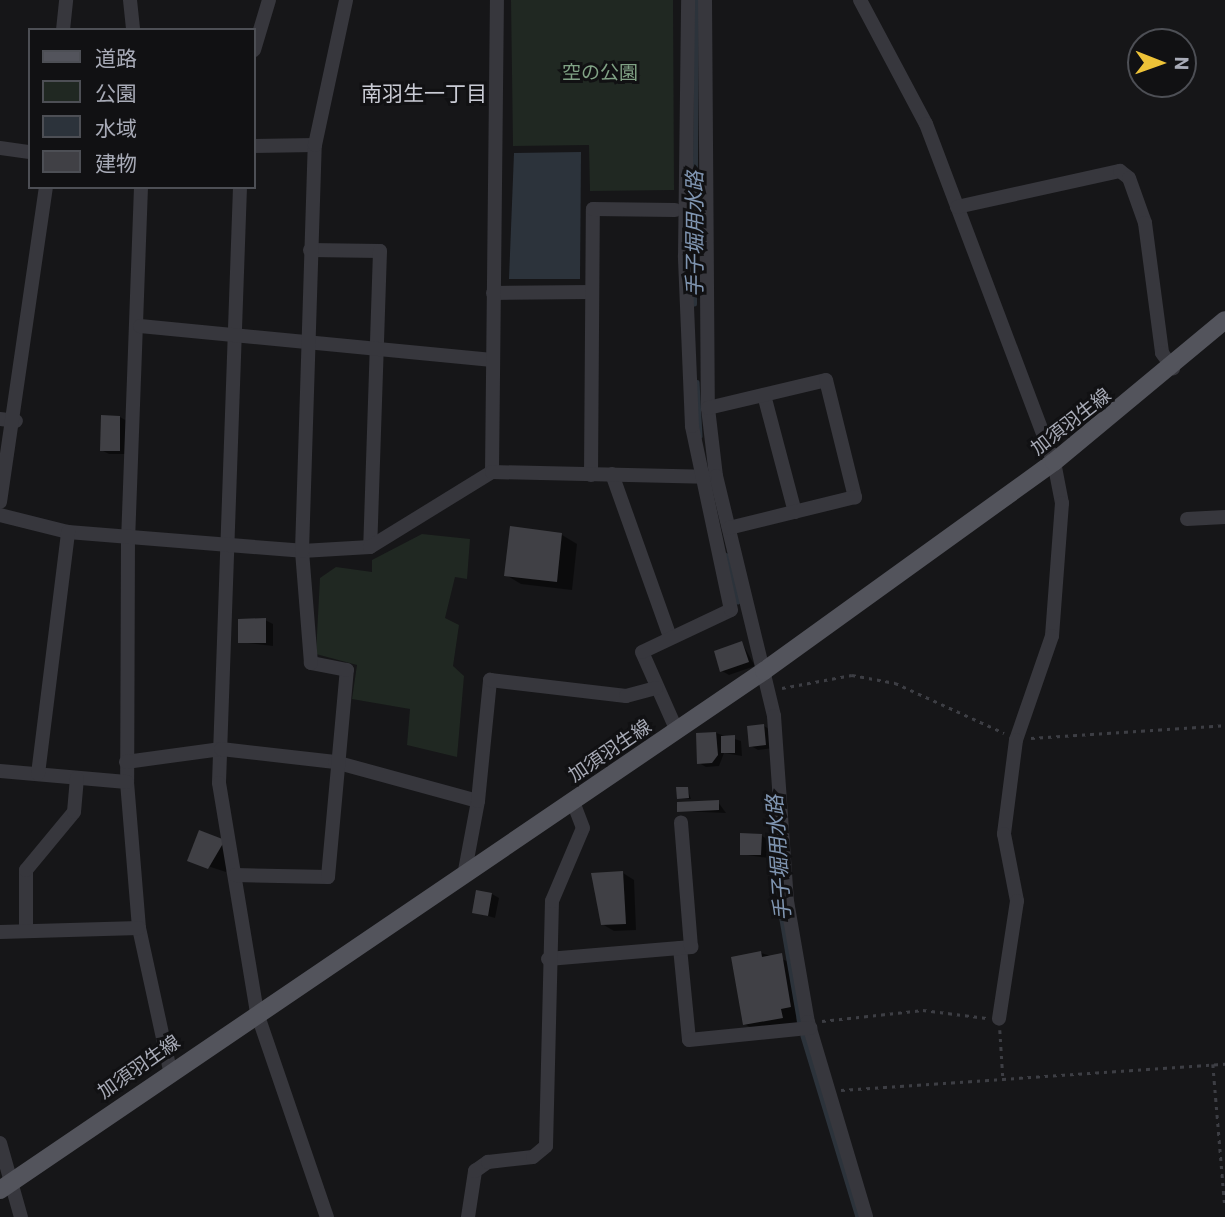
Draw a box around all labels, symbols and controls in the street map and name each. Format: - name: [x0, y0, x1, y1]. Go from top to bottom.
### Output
- legend: [28, 28, 256, 189]
- north arrow: [1127, 28, 1197, 98]
- text: 道路: [95, 47, 137, 71]
- text: N: [1170, 56, 1193, 70]
- park label: 空の公園: [562, 62, 638, 84]
- district label: 南羽生一丁目: [361, 81, 487, 107]
- text: 公園: [95, 82, 137, 106]
- text: 水域: [95, 117, 137, 141]
- text: 建物: [95, 152, 137, 176]
- water label: 手子堀用水路: [682, 171, 708, 297]
- street label: 加須羽生線: [1027, 384, 1115, 460]
- street label: 加須羽生線: [564, 715, 656, 787]
- water label: 手子堀用水路: [762, 794, 796, 922]
- street label: 加須羽生線: [94, 1030, 184, 1104]

